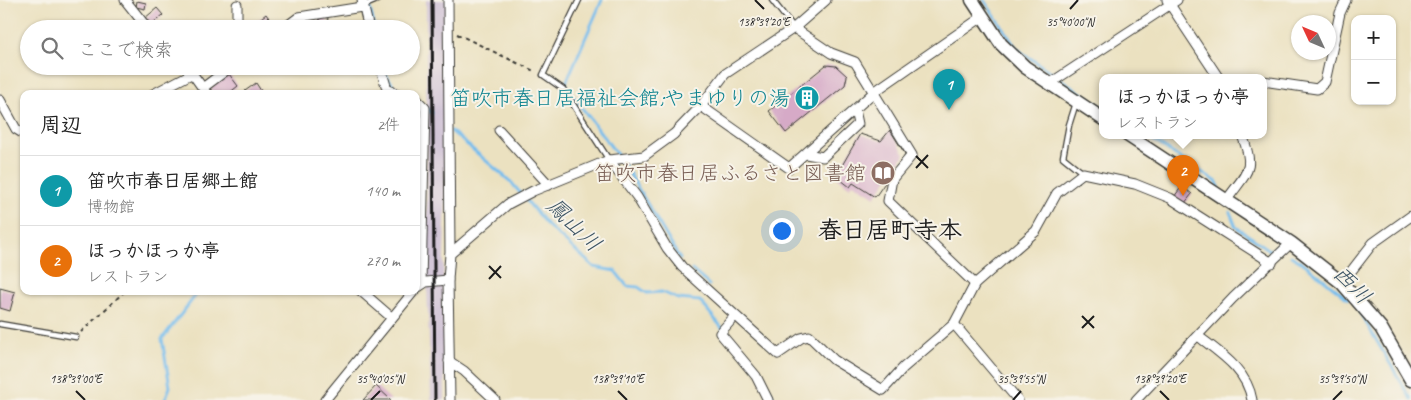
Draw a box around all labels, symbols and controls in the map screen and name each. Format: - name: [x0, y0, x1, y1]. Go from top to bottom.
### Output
- text: 138°39'20"E: [738, 14, 792, 30]
- text: 35°40'00"N: [1046, 14, 1095, 30]
- north arrow: [1291, 15, 1336, 60]
- map controls: [1351, 15, 1396, 105]
- button: +: [1351, 15, 1396, 60]
- search box: [20, 20, 420, 75]
- icon: search: [38, 34, 66, 62]
- text: ここで検索: [78, 38, 173, 62]
- button: −: [1351, 60, 1396, 105]
- pin: 1: [933, 69, 965, 110]
- popup: [1099, 74, 1267, 139]
- place label: 笛吹市春日居福祉会館;やまゆりの湯: [450, 85, 790, 111]
- building icon: 笛吹市春日居福祉会館;やまゆりの湯: [794, 85, 820, 111]
- text: ほっかほっか亭: [1116, 85, 1250, 109]
- text: 周辺: [40, 112, 82, 138]
- text: レストラン: [1116, 113, 1198, 133]
- text: 2件: [377, 115, 400, 135]
- pin: 2: [1167, 155, 1199, 196]
- place label: 笛吹市春日居ふるさと図書館: [594, 160, 866, 186]
- library icon: 笛吹市春日居ふるさと図書館: [870, 160, 896, 186]
- text: 笛吹市春日居郷土館: [87, 169, 258, 193]
- text: 1: [52, 181, 60, 201]
- text: 140 m: [366, 181, 400, 201]
- water label: 鳳山川: [541, 192, 607, 258]
- text: 博物館: [87, 197, 135, 217]
- district label: 春日居町寺本: [818, 215, 962, 245]
- your location: [769, 218, 795, 244]
- text: ほっかほっか亭: [87, 239, 220, 263]
- text: 2: [52, 251, 60, 271]
- text: 270 m: [366, 251, 400, 271]
- water label: 西川: [1327, 260, 1377, 310]
- text: レストラン: [87, 267, 168, 287]
- text: 138°39'00"E: [50, 371, 104, 387]
- text: 35°40'05"N: [356, 371, 405, 387]
- text: 138°39'10"E: [592, 371, 646, 387]
- text: 35°39'55"N: [997, 371, 1046, 387]
- text: 138°39'20"E: [1134, 371, 1188, 387]
- text: 35°39'50"N: [1318, 371, 1367, 387]

